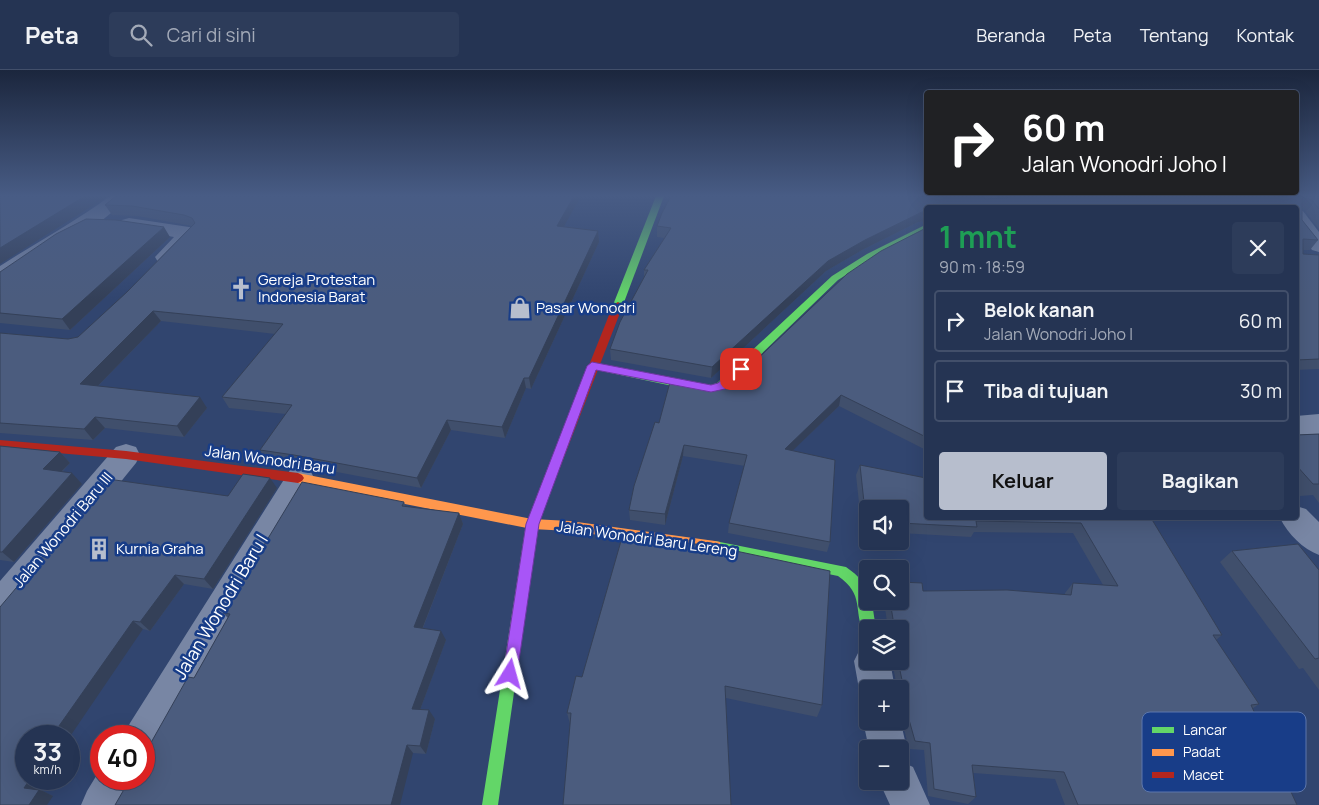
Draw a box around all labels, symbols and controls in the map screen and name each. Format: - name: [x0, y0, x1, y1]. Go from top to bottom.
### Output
- search box: [109, 12, 459, 57]
- text: Peta: [25, 18, 79, 51]
- icon: search: [127, 21, 155, 49]
- text: Cari di sini: [167, 22, 256, 48]
- text: Beranda: [976, 23, 1045, 47]
- text: Peta: [1073, 23, 1112, 47]
- text: Tentang: [1140, 23, 1209, 47]
- text: Kontak: [1237, 23, 1294, 47]
- text: 60 m: [1022, 104, 1105, 152]
- icon: right: [939, 110, 1004, 175]
- text: Jalan Wonodri Joho I: [1022, 149, 1227, 179]
- text: 1 mnt: [939, 216, 1017, 257]
- button: close: [1232, 222, 1284, 274]
- text: 90 m · 18:59: [939, 256, 1025, 278]
- place label: Gereja Protestan Indonesia Barat: [258, 269, 375, 307]
- church icon: Gereja Protestan Indonesia Barat: [228, 276, 254, 302]
- shop icon: Pasar Wonodri: [507, 295, 533, 321]
- place label: Pasar Wonodri: [536, 297, 635, 318]
- text: Belok kanan: [984, 297, 1094, 323]
- icon: right: [941, 307, 969, 335]
- text: 60 m: [1239, 308, 1282, 334]
- text: Jalan Wonodri Joho I: [984, 323, 1133, 345]
- pin: [720, 348, 762, 390]
- icon: arrive: [727, 355, 755, 383]
- icon: arrive: [941, 377, 969, 405]
- text: Tiba di tujuan: [984, 378, 1108, 404]
- text: 30 m: [1240, 378, 1282, 404]
- street label: Jalan Wonodri Baru: [204, 440, 337, 479]
- button: Keluar: [939, 452, 1107, 510]
- button: Bagikan: [1117, 452, 1284, 510]
- street label: Jalan Wonodri Baru III: [8, 467, 117, 592]
- map controls: [859, 500, 909, 790]
- button: sound: [859, 500, 909, 550]
- street label: Jalan Wonodri Baru Lereng: [555, 515, 739, 562]
- street label: Jalan Wonodri Baru I: [167, 529, 273, 684]
- building icon: Kurnia Graha: [86, 536, 112, 562]
- place label: Kurnia Graha: [116, 538, 204, 559]
- button: search: [859, 560, 909, 610]
- button: layers: [859, 620, 909, 670]
- position arrow: [483, 647, 535, 699]
- button: +: [859, 680, 909, 730]
- legend: [1142, 712, 1306, 792]
- text: Lancar: [1183, 720, 1227, 739]
- speed limit sign: 40: [90, 725, 155, 790]
- text: 33: [33, 734, 62, 769]
- button: −: [859, 740, 909, 790]
- text: Padat: [1183, 742, 1221, 761]
- text: km/h: [34, 761, 61, 778]
- text: Macet: [1183, 765, 1224, 784]

